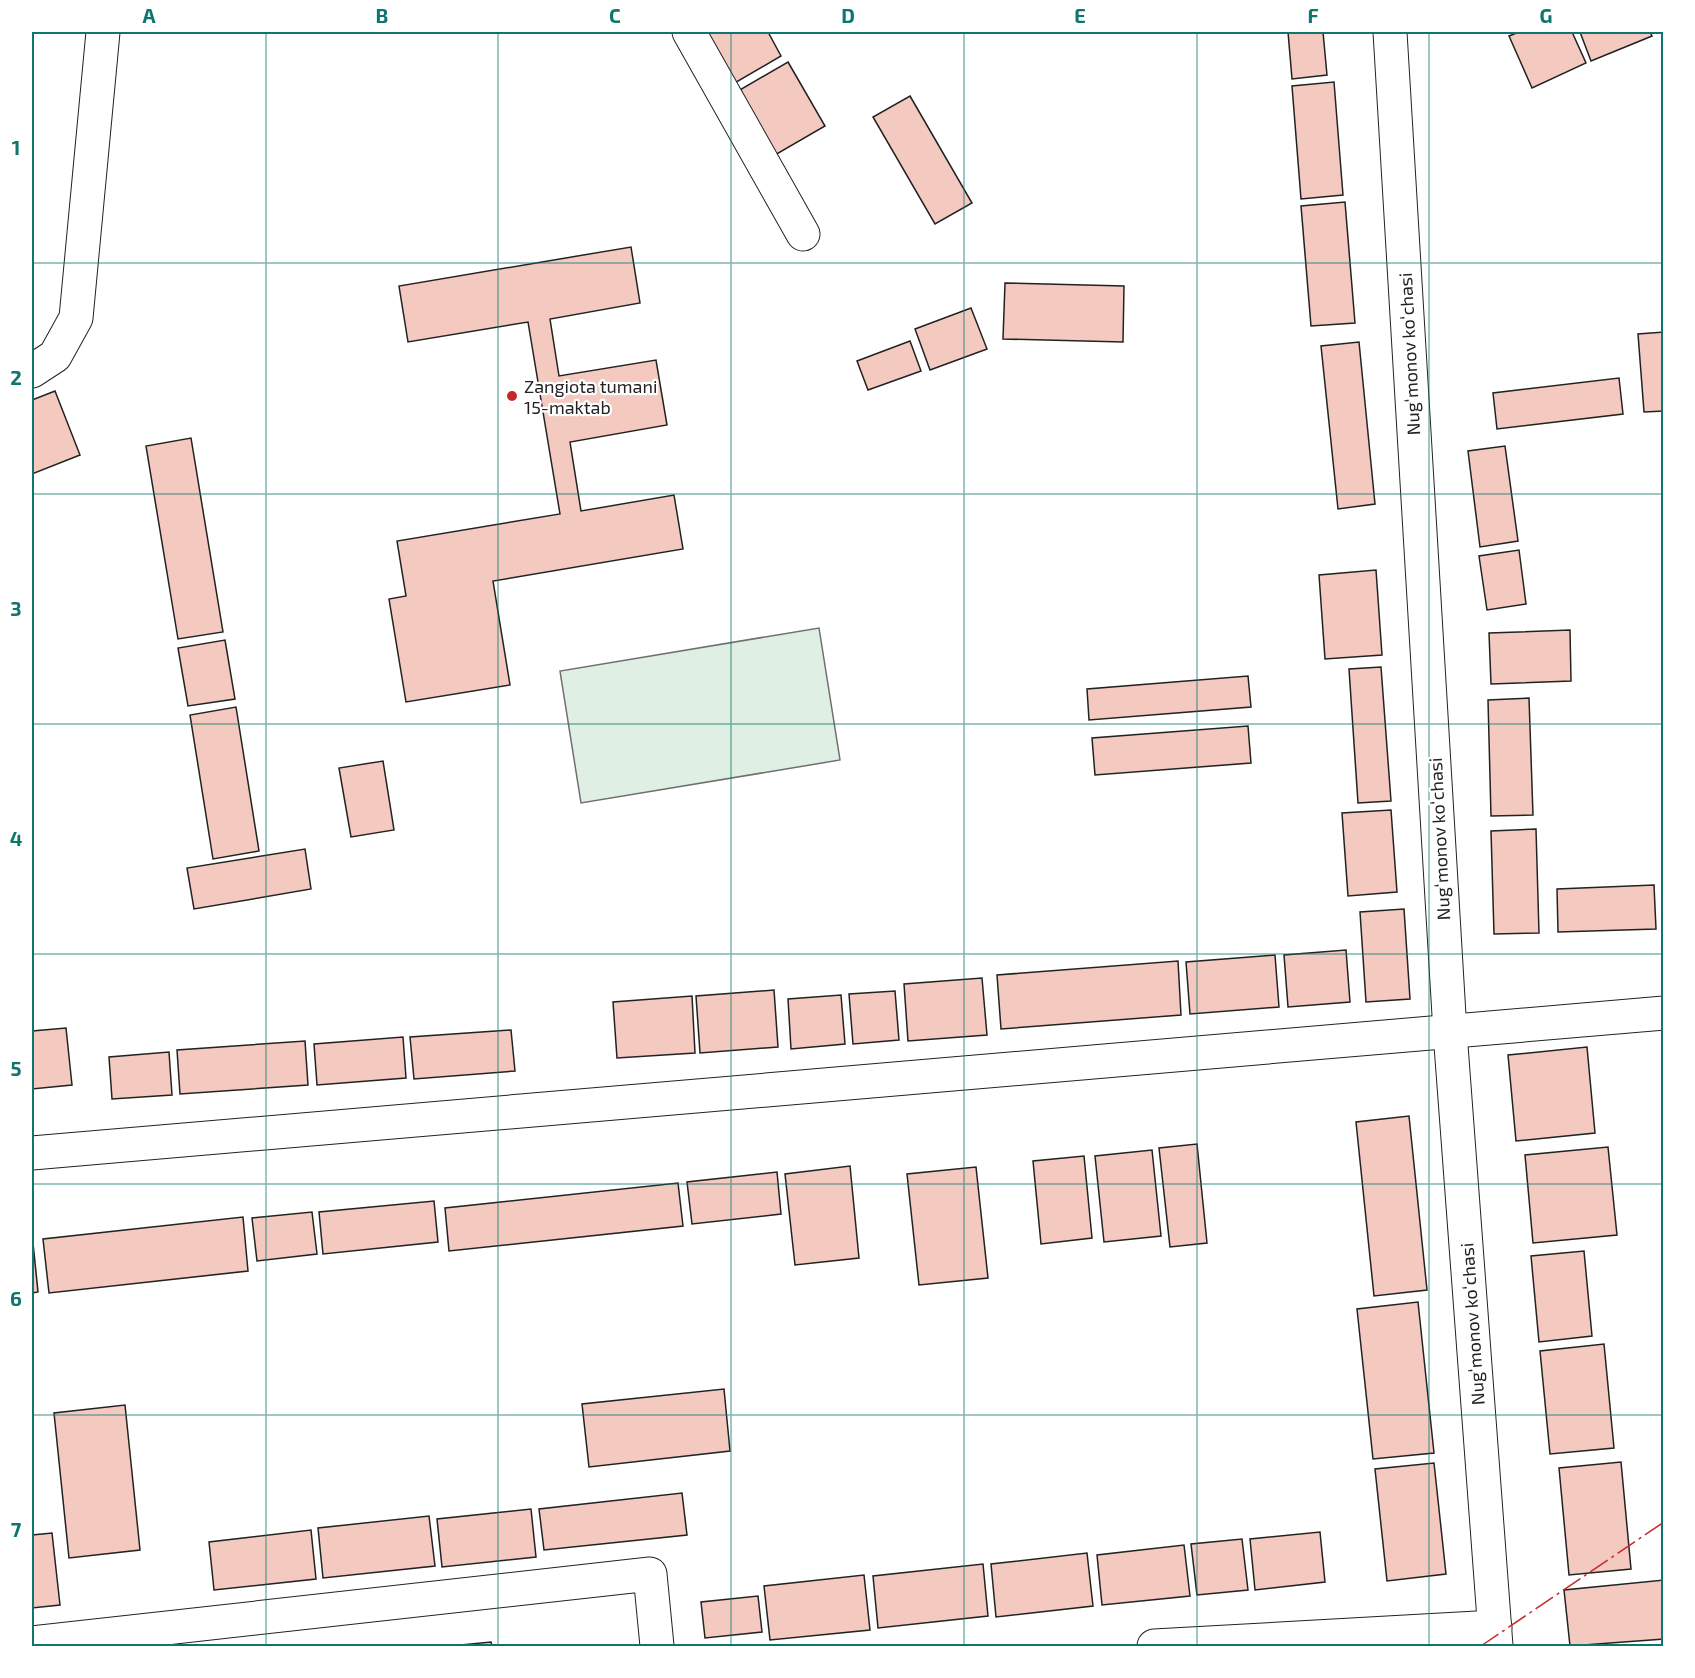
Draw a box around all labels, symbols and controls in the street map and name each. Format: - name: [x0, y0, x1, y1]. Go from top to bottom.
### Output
- text: A: [142, 3, 156, 27]
- text: B: [376, 3, 388, 27]
- text: C: [609, 3, 621, 27]
- text: D: [841, 3, 855, 27]
- text: E: [1074, 3, 1086, 27]
- text: F: [1307, 3, 1319, 27]
- text: G: [1540, 3, 1552, 27]
- text: 1: [12, 135, 20, 159]
- street label: Nugʻmonov koʻchasi: [1394, 272, 1424, 436]
- text: 2: [10, 365, 22, 389]
- place label: Zangiota tumani 15-maktab: [524, 375, 657, 418]
- marker: Zangiota tumani 15-maktab: [505, 389, 519, 403]
- text: 3: [10, 596, 22, 620]
- street label: Nugʻmonov koʻchasi: [1424, 757, 1454, 921]
- text: 4: [10, 826, 23, 850]
- text: 5: [10, 1056, 22, 1080]
- street label: Nugʻmonov koʻchasi: [1455, 1242, 1489, 1406]
- text: 6: [10, 1286, 22, 1310]
- text: 7: [11, 1517, 22, 1541]

